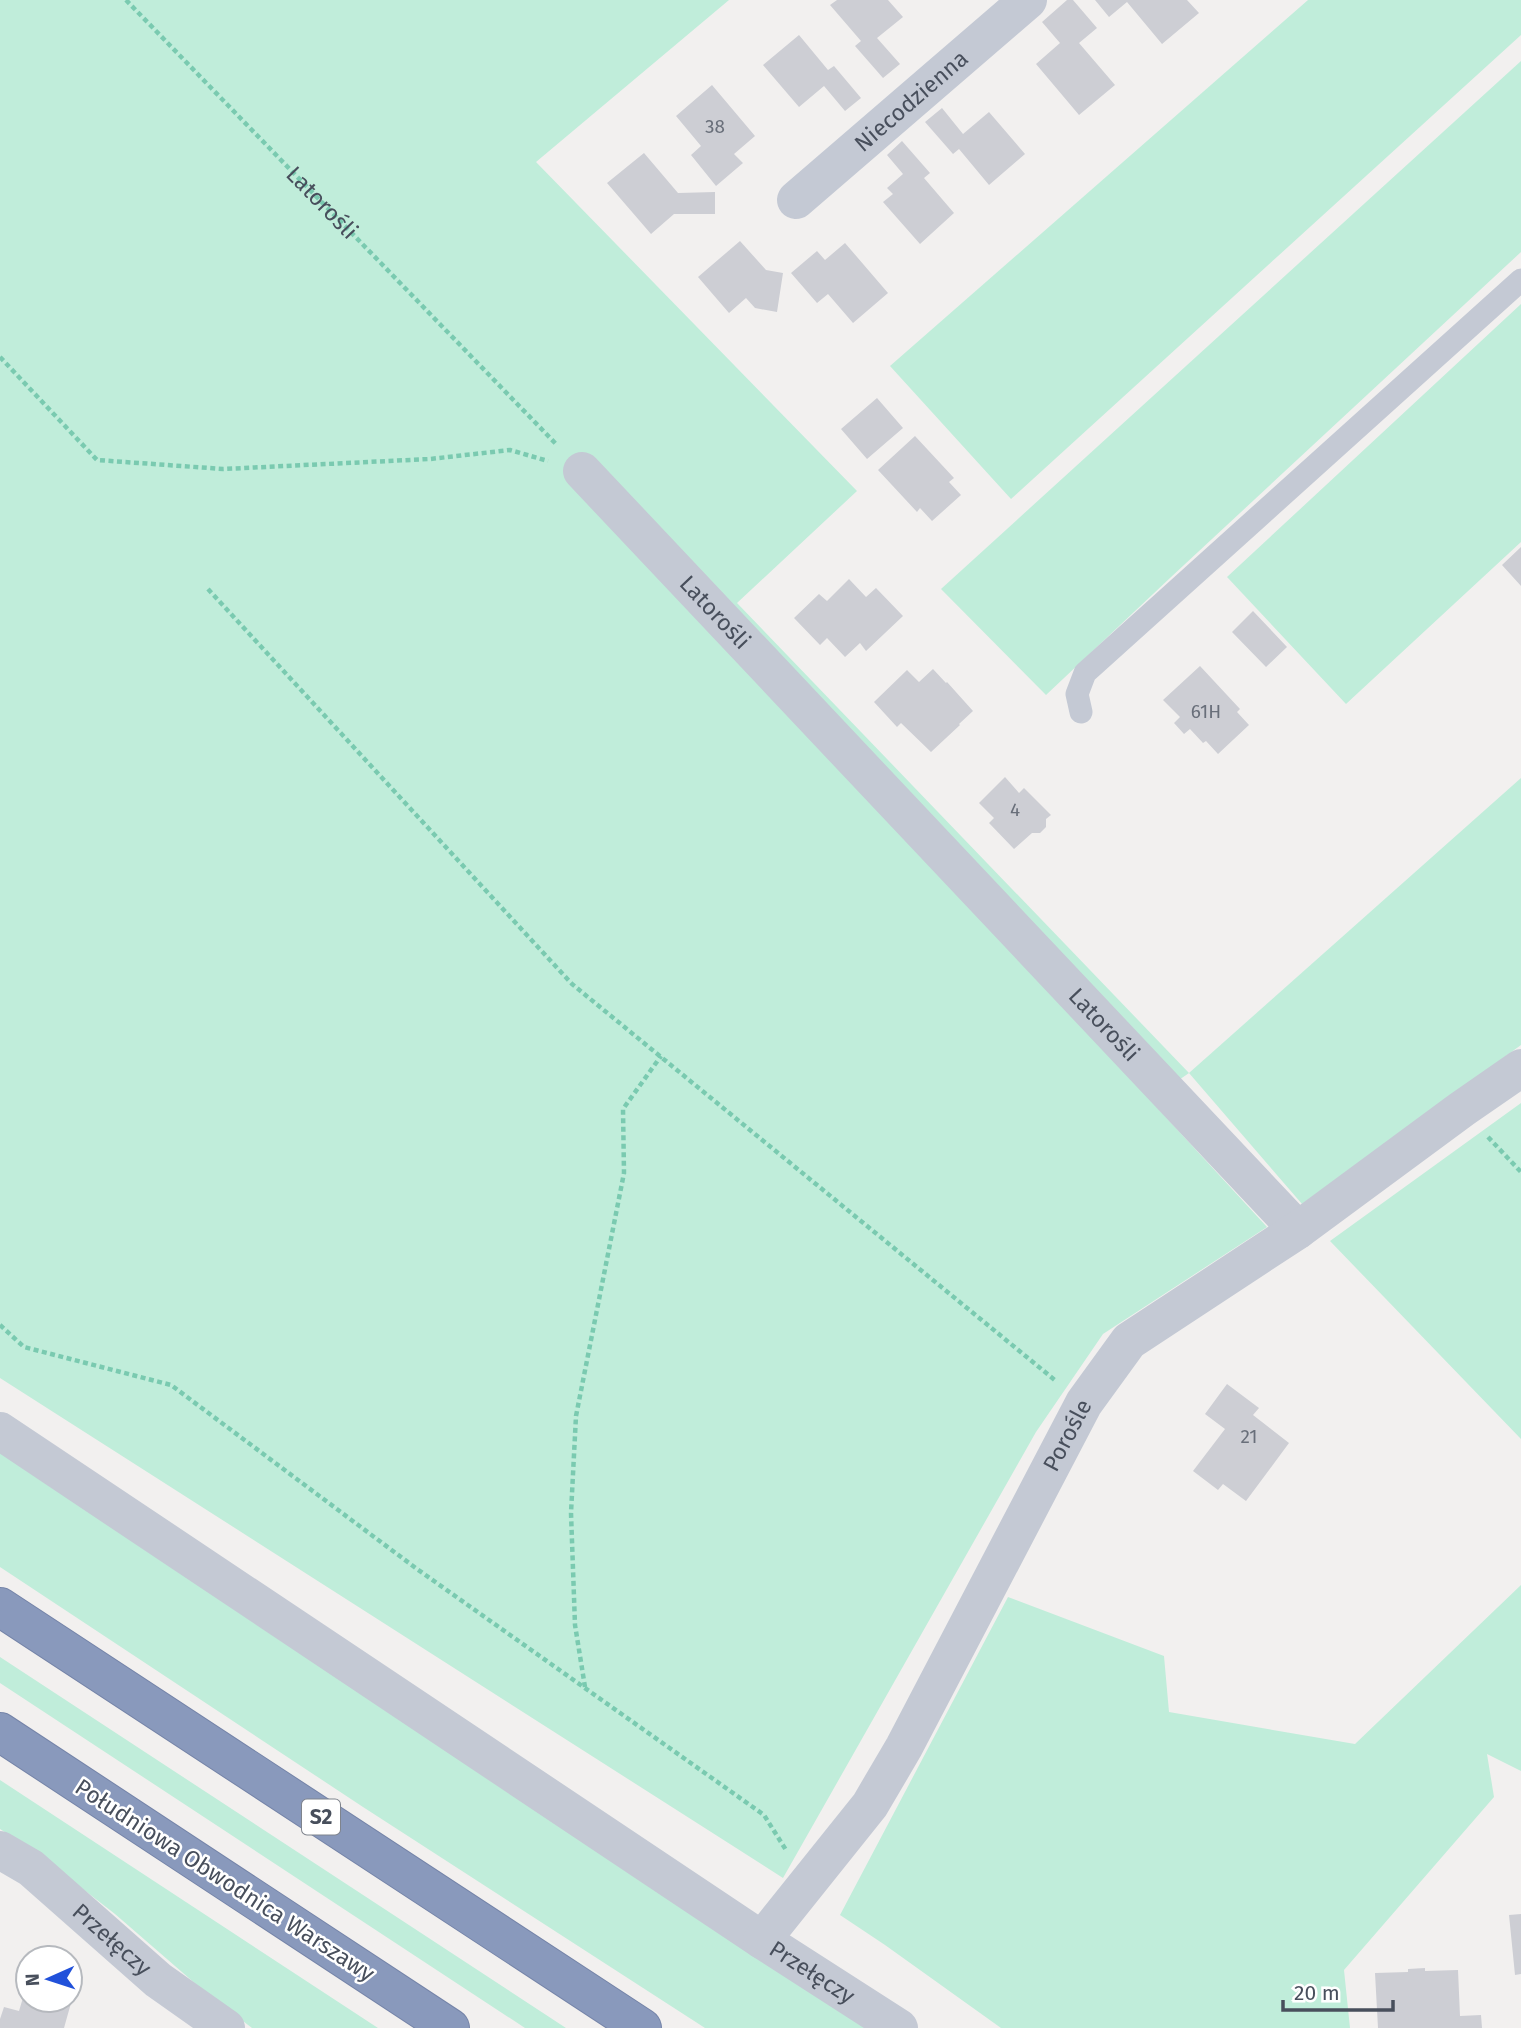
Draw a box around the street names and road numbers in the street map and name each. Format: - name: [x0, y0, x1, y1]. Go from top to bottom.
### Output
- street label: Niecodzienna: [849, 44, 974, 157]
- street label: Latorośli: [281, 160, 364, 245]
- street label: Latorośli: [674, 569, 756, 655]
- street label: Latorośli: [1063, 982, 1146, 1067]
- street label: Porośle: [1037, 1394, 1098, 1476]
- street label: Południowa Obwodnica Warszawy: [70, 1773, 380, 1988]
- road number: S2: [302, 1800, 340, 1834]
- street label: Przełęczy: [67, 1897, 158, 1982]
- street label: Przełęczy: [764, 1935, 861, 2010]

